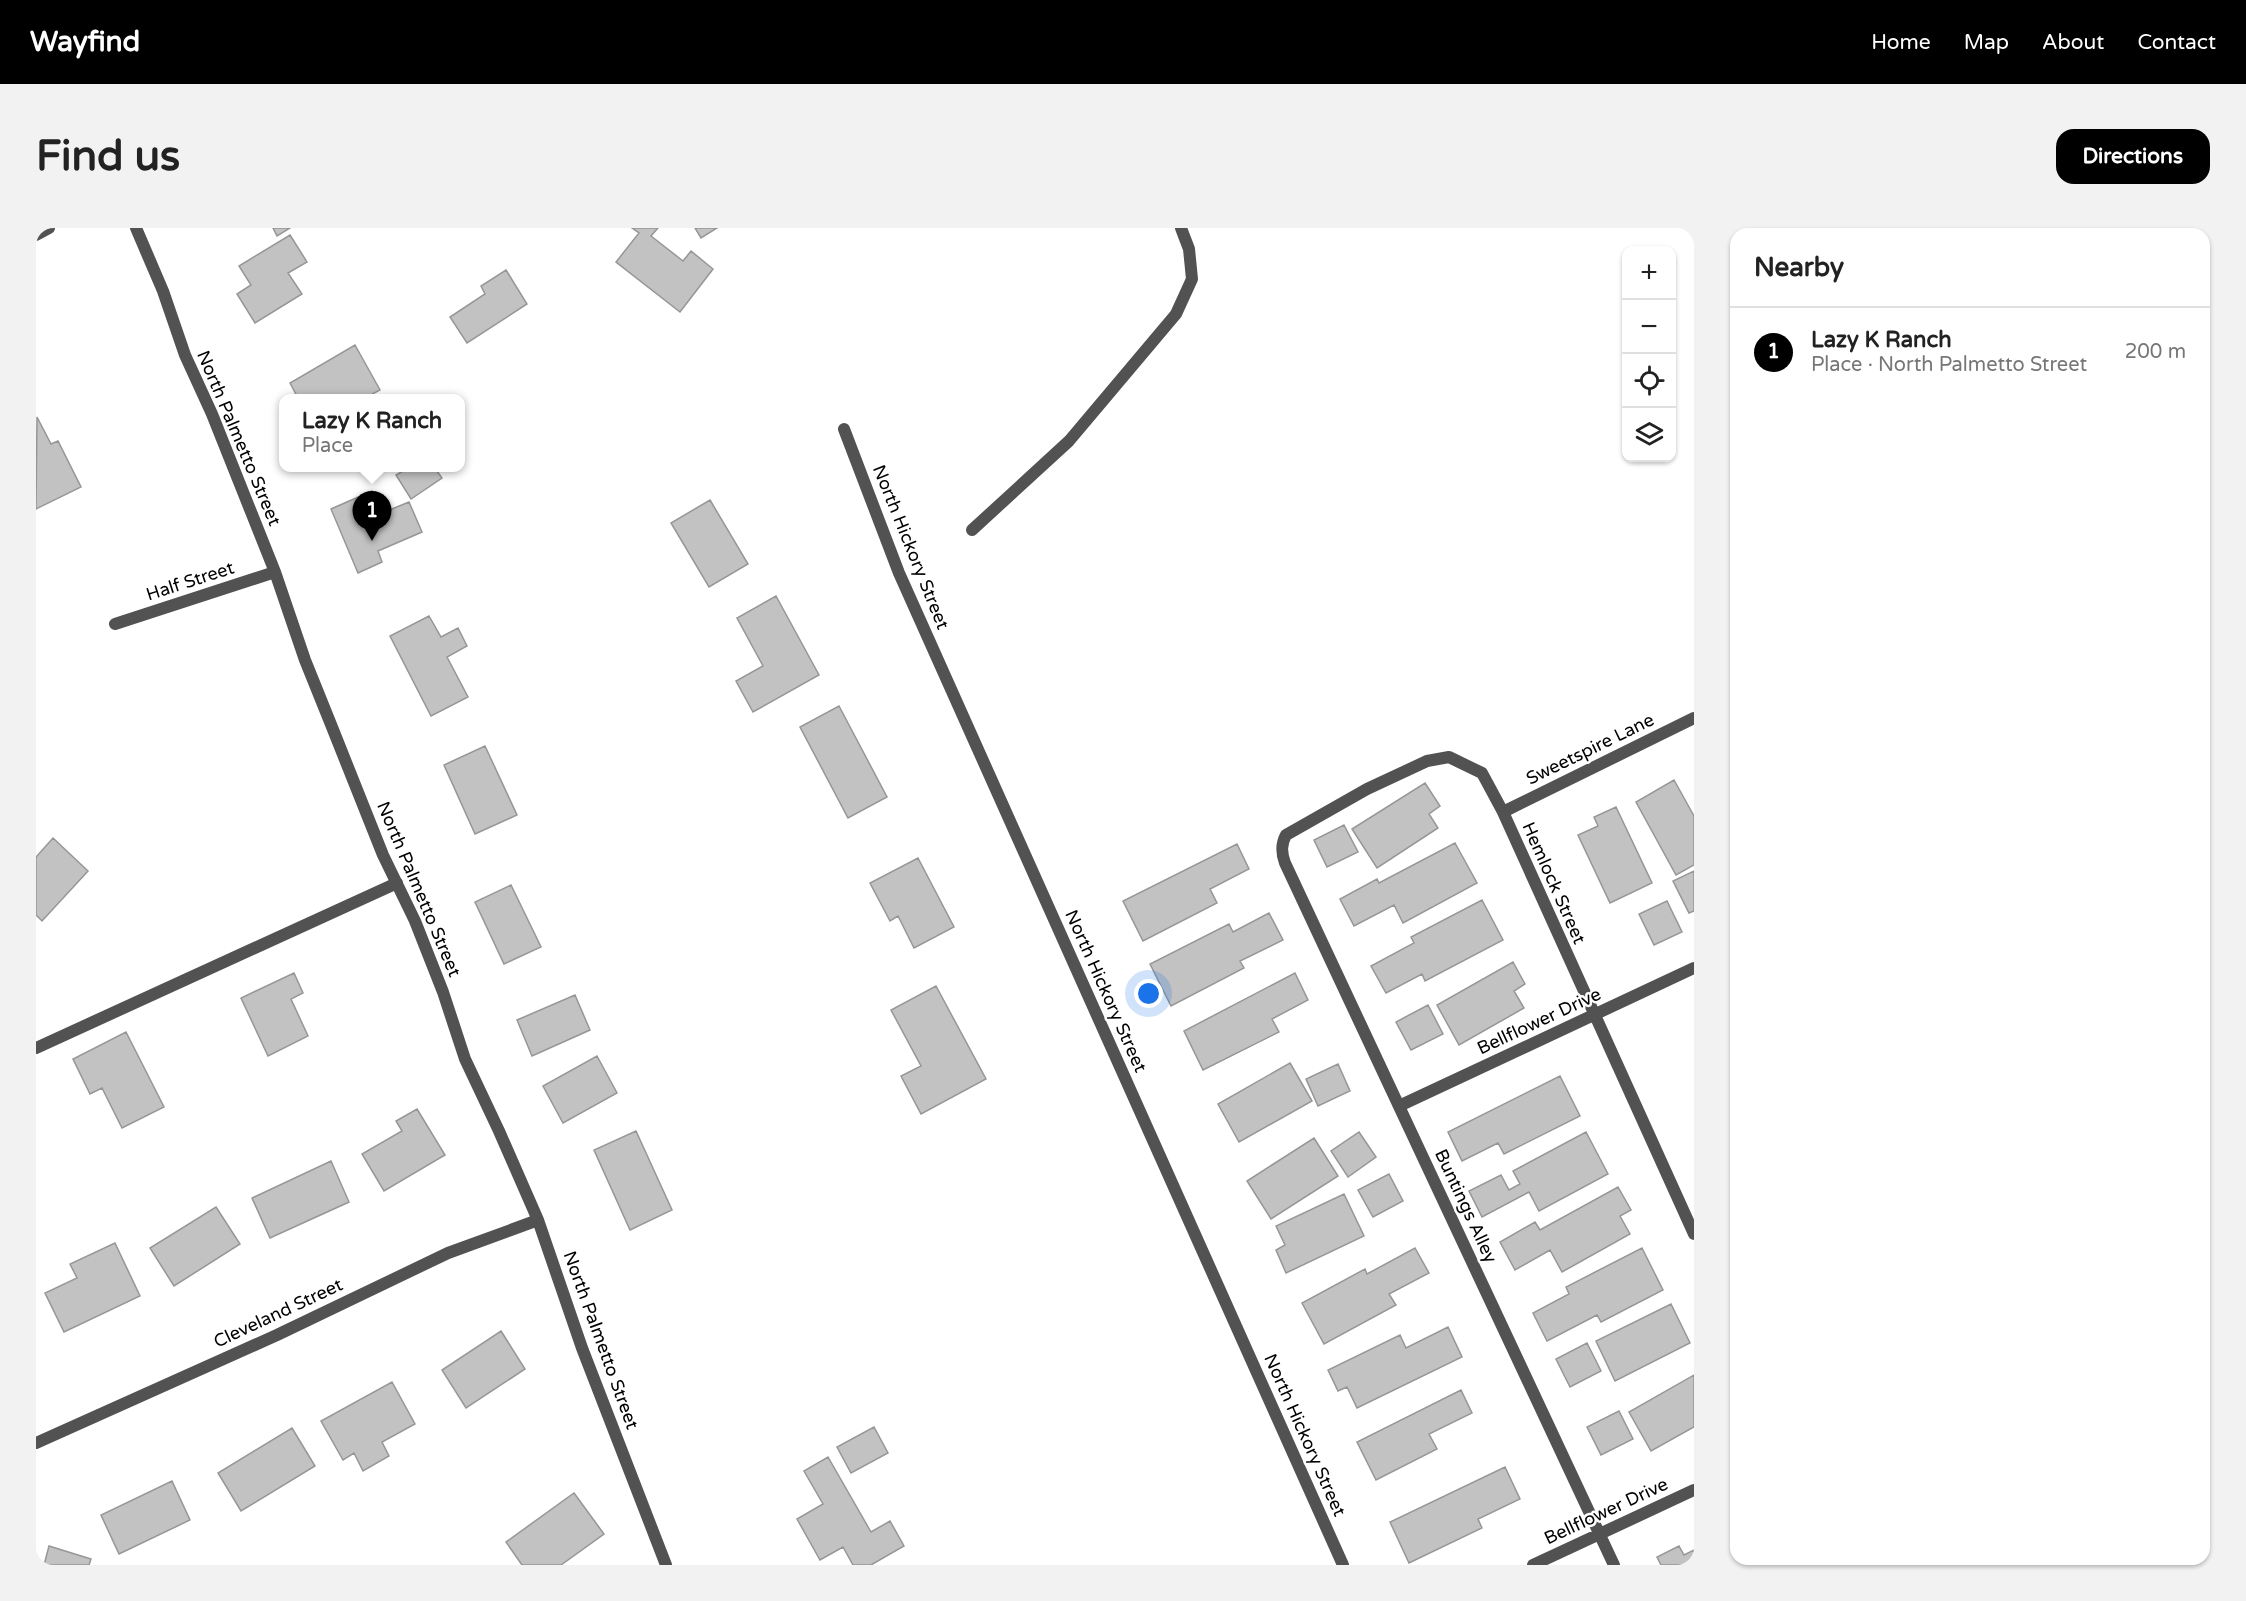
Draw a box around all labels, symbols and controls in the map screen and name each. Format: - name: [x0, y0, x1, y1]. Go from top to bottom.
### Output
- text: Wayfind: [30, 25, 140, 59]
- text: Home: [1871, 30, 1931, 55]
- text: Map: [1964, 30, 2009, 55]
- text: About: [2042, 30, 2104, 55]
- text: Contact: [2137, 30, 2216, 55]
- button: Directions: [2056, 129, 2210, 184]
- text: Find us: [36, 131, 180, 182]
- map controls: [1622, 246, 1676, 462]
- button: +: [1622, 246, 1676, 300]
- text: Nearby: [1754, 252, 1844, 283]
- button: −: [1622, 300, 1676, 354]
- text: Lazy K Ranch: [1811, 327, 1952, 353]
- text: 1: [1767, 340, 1780, 364]
- text: 200 m: [2125, 340, 2186, 364]
- street label: North Palmetto Street: [192, 347, 286, 529]
- text: Place · North Palmetto Street: [1811, 353, 2087, 377]
- button: locate: [1622, 354, 1676, 408]
- popup: [279, 394, 465, 472]
- text: Lazy K Ranch: [302, 408, 442, 434]
- button: layers: [1622, 408, 1676, 462]
- text: Place: [302, 434, 353, 458]
- street label: North Hickory Street: [868, 462, 954, 633]
- pin: 1: [352, 492, 392, 541]
- street label: Half Street: [143, 556, 237, 606]
- street label: Sweetspire Lane: [1522, 709, 1658, 789]
- street label: North Palmetto Street: [372, 798, 466, 980]
- street label: Hemlock Street: [1517, 819, 1591, 947]
- street label: North Hickory Street: [1060, 906, 1152, 1076]
- your location: [1134, 979, 1163, 1008]
- street label: Bellflower Drive: [1474, 983, 1604, 1059]
- street label: Buntings Alley: [1430, 1146, 1502, 1267]
- street label: North Palmetto Street: [558, 1248, 644, 1432]
- street label: Cleveland Street: [210, 1273, 346, 1352]
- street label: North Hickory Street: [1259, 1350, 1351, 1520]
- street label: Bellflower Drive: [1541, 1473, 1671, 1549]

